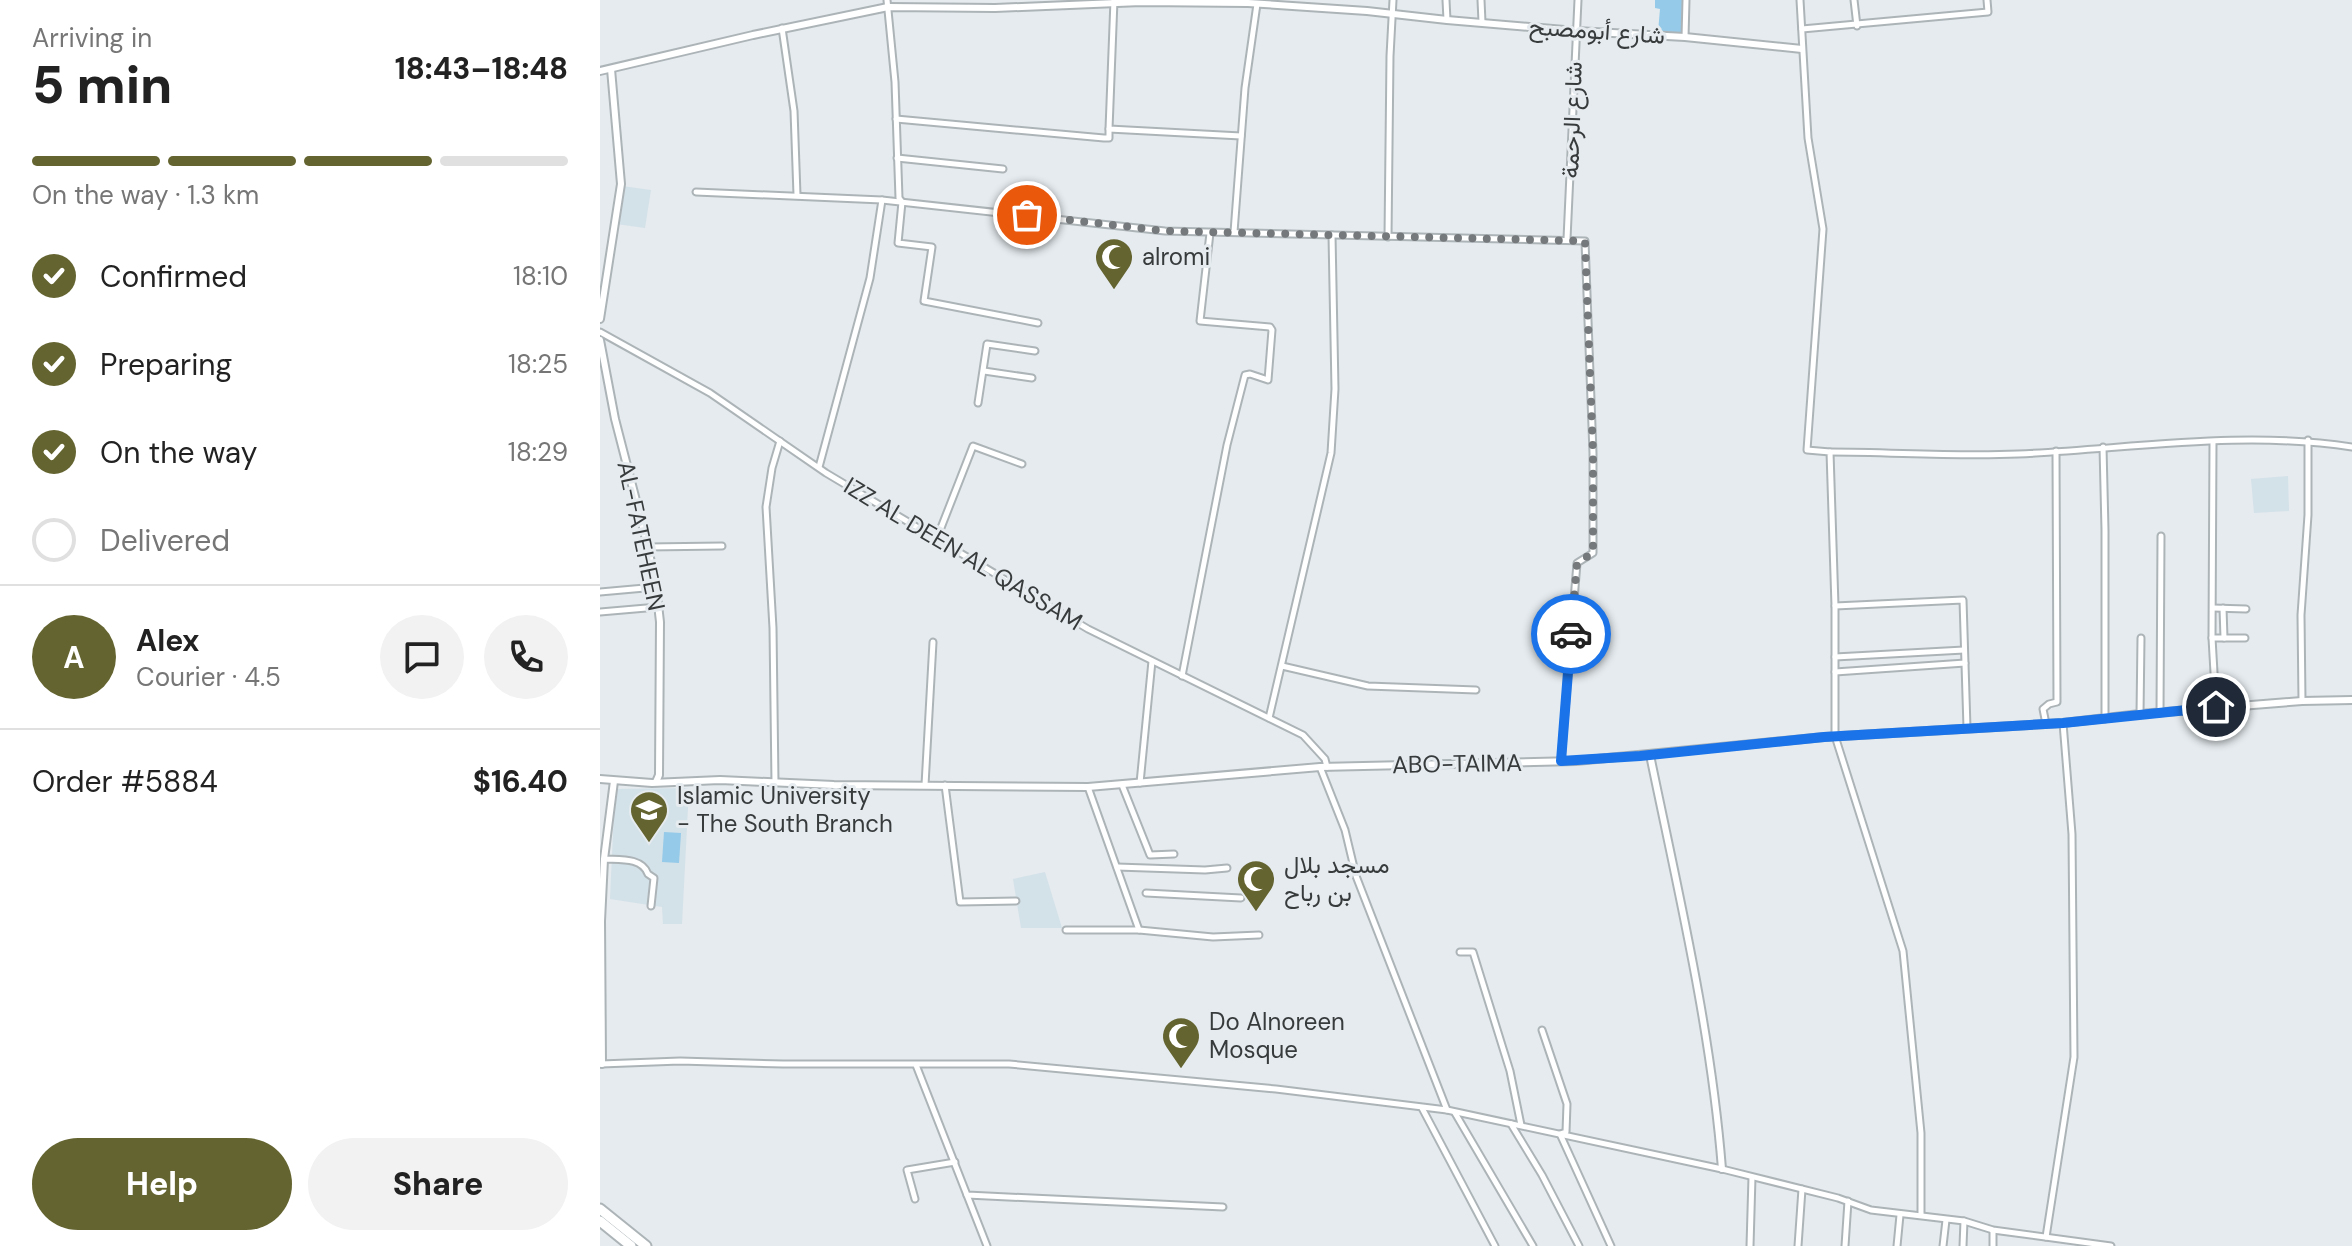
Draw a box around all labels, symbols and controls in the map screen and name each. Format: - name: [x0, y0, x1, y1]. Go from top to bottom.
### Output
- street label: شارع أبومصبح: [1528, 10, 1666, 53]
- text: Arriving in: [32, 21, 152, 55]
- text: 18:43–18:48: [395, 49, 568, 88]
- text: 5 min: [32, 51, 172, 119]
- street label: شارع الرحمة: [1554, 61, 1590, 179]
- text: On the way · 1.3 km: [32, 178, 259, 212]
- pin: [993, 181, 1061, 249]
- icon: bag: [1005, 193, 1049, 237]
- mosque icon: alromi: [1093, 236, 1135, 291]
- place label: alromi: [1142, 241, 1210, 272]
- icon: check: [32, 254, 76, 298]
- text: Confirmed: [100, 257, 247, 296]
- text: 18:10: [513, 259, 568, 293]
- icon: check: [32, 342, 76, 386]
- text: Preparing: [100, 345, 232, 384]
- text: 18:25: [508, 347, 568, 381]
- icon: check: [32, 430, 76, 474]
- text: On the way: [100, 433, 257, 472]
- text: 18:29: [508, 435, 568, 469]
- street label: AL-FATEHEEN: [611, 458, 672, 614]
- street label: IZZ AL DEEN AL QASSAM: [838, 470, 1088, 637]
- text: Delivered: [100, 521, 230, 560]
- courier: [1531, 594, 1611, 674]
- icon: car: [1549, 612, 1593, 656]
- button: chat: [380, 615, 464, 699]
- button: phone: [484, 615, 568, 699]
- text: Alex: [136, 621, 199, 660]
- text: A: [63, 638, 85, 677]
- text: Courier · 4.5: [136, 660, 281, 694]
- pin: [2182, 673, 2250, 741]
- icon: home: [2194, 685, 2238, 729]
- street label: ABO-TAIMA: [1392, 747, 1522, 780]
- text: Order #5884: [32, 762, 218, 801]
- text: $16.40: [473, 762, 568, 801]
- place label: Islamic University - The South Branch: [677, 780, 893, 839]
- school or university icon: Islamic University - The South Branch: [628, 789, 670, 844]
- place label: مسجد بلال بن رباح: [1284, 849, 1389, 909]
- mosque icon: مسجد بلال بن رباح: [1235, 858, 1277, 913]
- place label: Do Alnoreen Mosque: [1209, 1006, 1345, 1065]
- mosque icon: Do Alnoreen Mosque: [1160, 1015, 1202, 1070]
- button: Help: [32, 1138, 292, 1230]
- button: Share: [308, 1138, 568, 1230]

